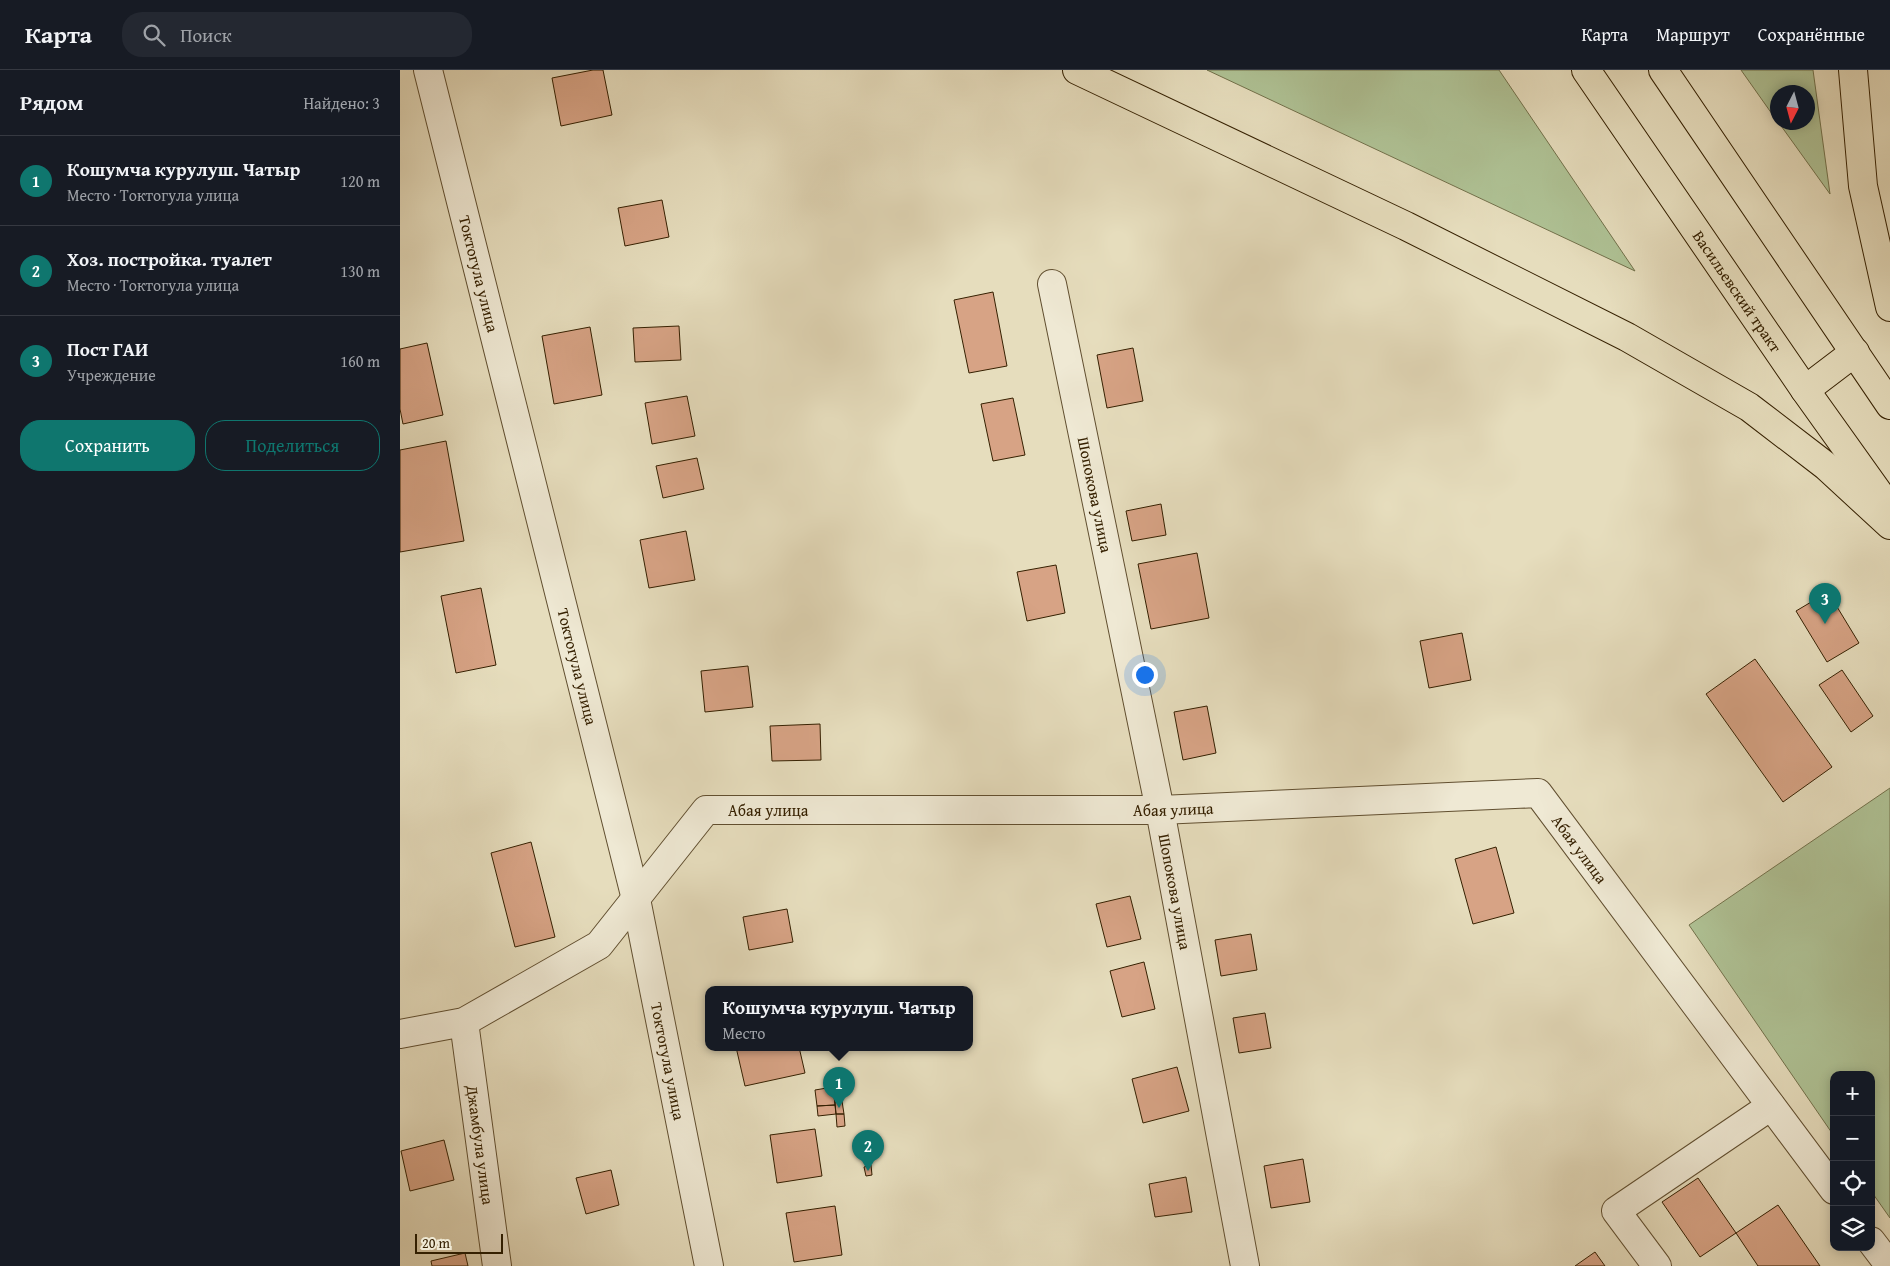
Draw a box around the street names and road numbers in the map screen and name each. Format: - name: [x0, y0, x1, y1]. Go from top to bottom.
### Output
- street label: Токтогула улица: [453, 213, 505, 335]
- street label: Васильевский тракт: [1687, 225, 1788, 357]
- street label: Шопокова улица: [1072, 435, 1119, 555]
- street label: Токтогула улица: [551, 606, 604, 728]
- street label: Абая улица: [1133, 796, 1214, 822]
- street label: Абая улица: [728, 798, 809, 822]
- street label: Абая улица: [1546, 810, 1614, 889]
- street label: Шопокова улица: [1153, 832, 1198, 952]
- street label: Токтогула улица: [645, 1000, 692, 1122]
- street label: Джамбула улица: [461, 1083, 501, 1207]

